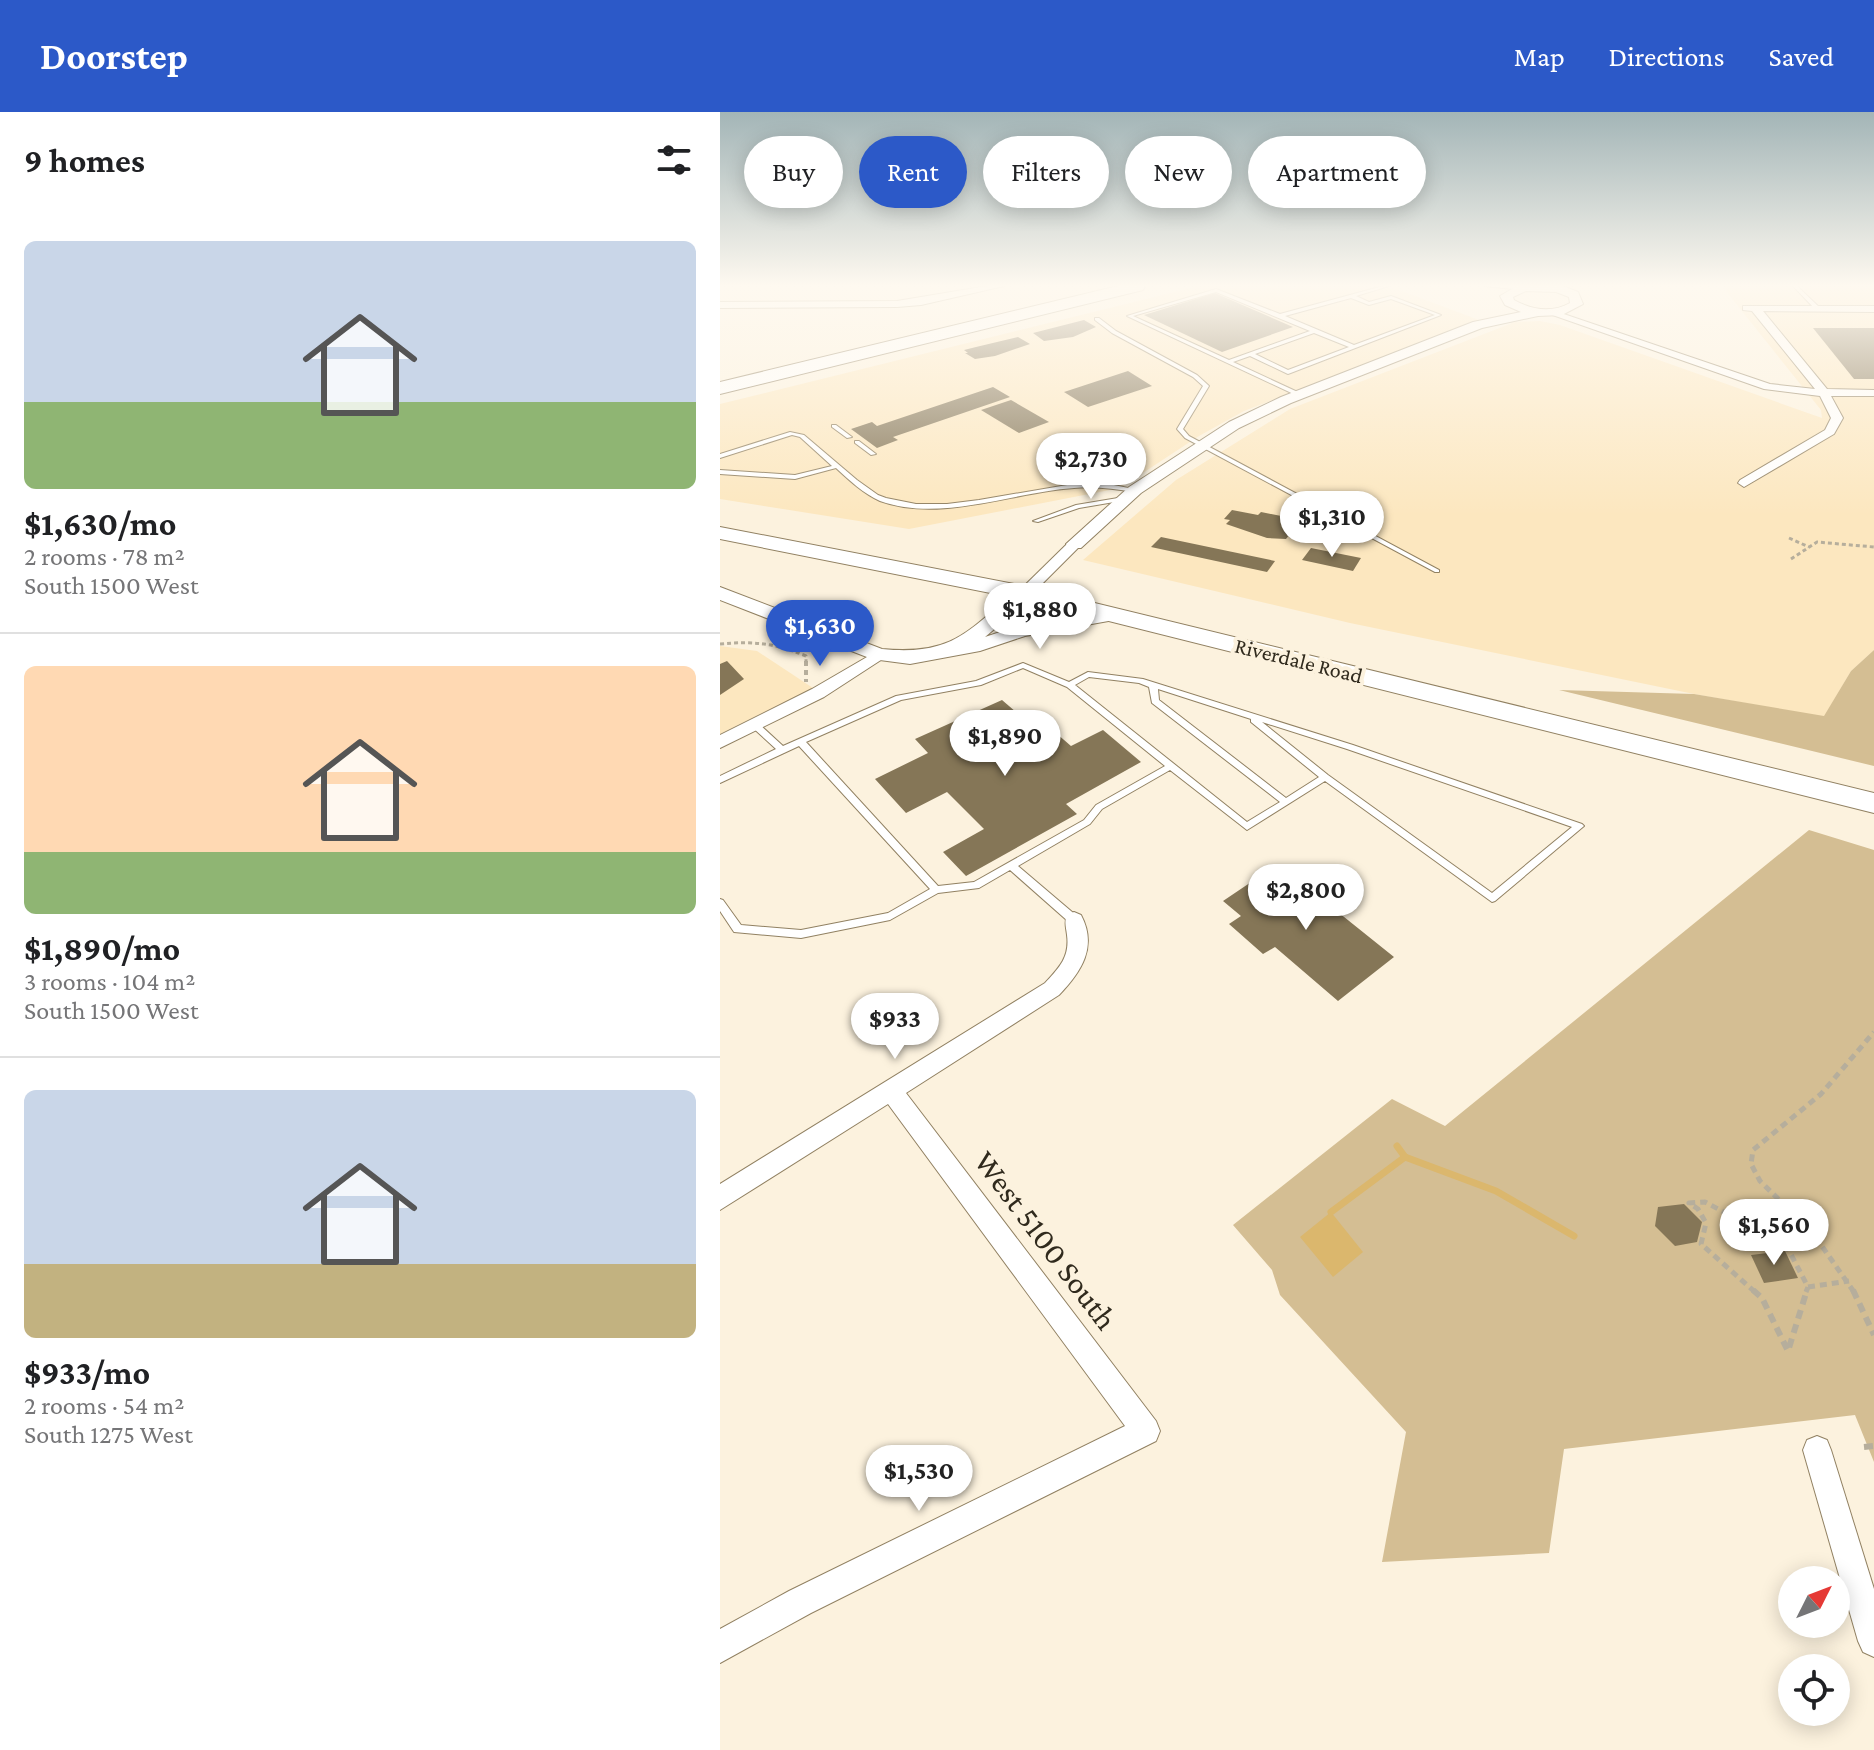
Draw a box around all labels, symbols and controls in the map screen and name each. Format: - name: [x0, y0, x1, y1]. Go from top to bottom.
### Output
- text: Doorstep: [40, 35, 188, 77]
- text: Map: [1514, 41, 1565, 72]
- text: Directions: [1609, 41, 1724, 72]
- text: Saved: [1768, 41, 1834, 72]
- chip: Buy: [744, 136, 843, 208]
- chip: Rent: [859, 136, 967, 208]
- chip: Filters: [983, 136, 1109, 208]
- chip: New: [1125, 136, 1232, 208]
- chip: Apartment: [1248, 136, 1426, 208]
- icon: filters: [652, 138, 696, 182]
- text: 9 homes: [24, 142, 145, 179]
- icon: home: [288, 293, 432, 437]
- pin: $2,730: [1026, 433, 1156, 501]
- text: $2,730: [1054, 444, 1128, 473]
- pin: $1,310: [1267, 491, 1397, 559]
- text: $1,310: [1298, 502, 1366, 531]
- text: $1,630/mo: [24, 505, 177, 542]
- text: 2 rooms · 78 m²: [24, 542, 185, 571]
- text: South 1500 West: [24, 571, 198, 600]
- pin: $1,880: [975, 583, 1105, 651]
- text: $1,880: [1002, 594, 1078, 623]
- pin: $1,630: [755, 600, 885, 668]
- text: $1,630: [784, 611, 856, 640]
- street label: Riverdale Road: [1232, 633, 1366, 689]
- pin: $1,890: [940, 710, 1070, 778]
- icon: home: [288, 718, 432, 862]
- text: $1,890: [968, 721, 1042, 750]
- pin: $2,800: [1241, 864, 1371, 932]
- text: $2,800: [1266, 875, 1346, 904]
- text: $1,890/mo: [24, 930, 180, 967]
- text: 3 rooms · 104 m²: [24, 967, 195, 996]
- pin: $933: [848, 993, 942, 1061]
- text: South 1500 West: [24, 996, 198, 1025]
- text: $933: [869, 1004, 921, 1033]
- icon: home: [288, 1142, 432, 1286]
- street label: West 5100 South: [967, 1143, 1125, 1337]
- pin: $1,560: [1709, 1199, 1839, 1267]
- text: $1,560: [1738, 1210, 1810, 1239]
- text: $933/mo: [24, 1354, 150, 1391]
- text: 2 rooms · 54 m²: [24, 1391, 184, 1420]
- text: South 1275 West: [24, 1420, 193, 1449]
- pin: $1,530: [854, 1445, 984, 1513]
- text: $1,530: [884, 1456, 954, 1485]
- north arrow: [1778, 1566, 1850, 1638]
- map controls: [1778, 1566, 1850, 1726]
- button: locate: [1778, 1654, 1850, 1726]

